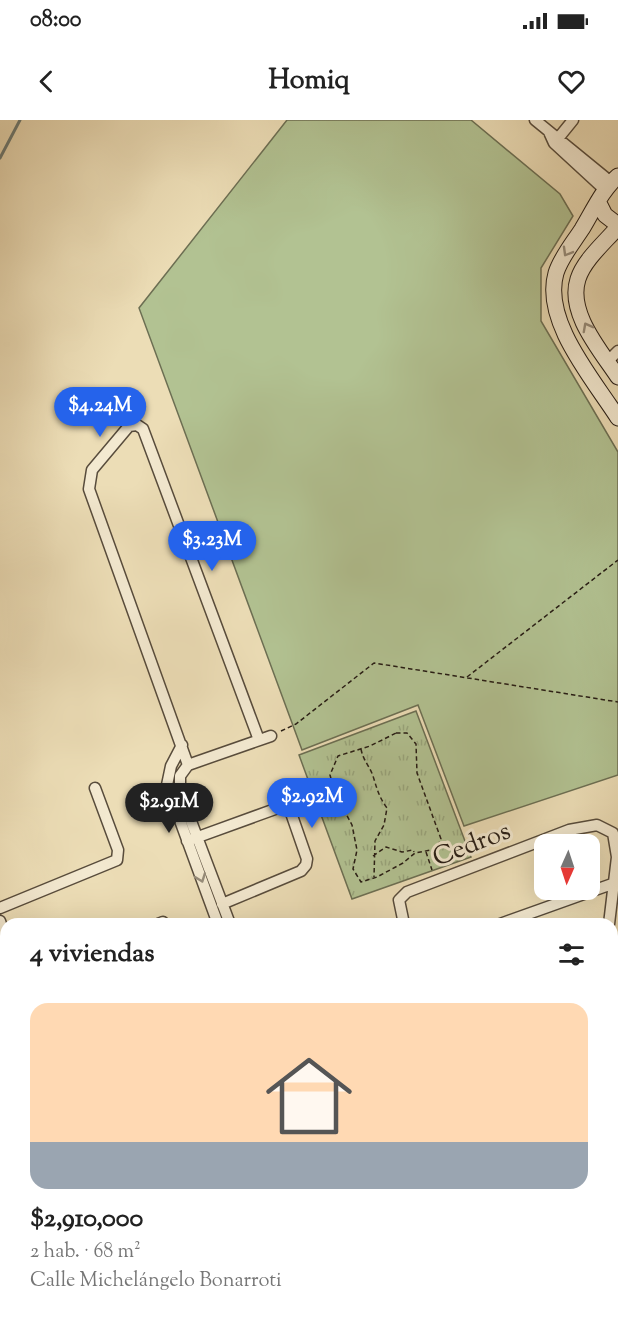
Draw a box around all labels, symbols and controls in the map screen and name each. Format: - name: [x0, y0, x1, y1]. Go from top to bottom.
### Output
- text: 08:00: [30, 5, 81, 37]
- text: Homiq: [268, 62, 350, 101]
- icon: back: [30, 65, 63, 98]
- icon: heart: [555, 65, 588, 98]
- one-way arrow: [563, 246, 574, 256]
- one-way arrow: [583, 323, 594, 334]
- pin: $4.24M: [51, 387, 149, 438]
- text: $4.24M: [68, 392, 132, 421]
- pin: $3.23M: [163, 521, 261, 572]
- text: $3.23M: [182, 526, 242, 555]
- pin: $2.92M: [263, 778, 361, 829]
- pin: $2.91M: [120, 783, 218, 834]
- text: $2.92M: [281, 783, 343, 812]
- text: $2.91M: [139, 788, 199, 817]
- street label: Cedros: [427, 814, 516, 877]
- north arrow: [534, 834, 600, 900]
- map controls: [534, 834, 600, 900]
- one-way arrow: [194, 872, 206, 883]
- text: 4 viviendas: [30, 936, 154, 973]
- icon: filters: [555, 938, 588, 971]
- icon: home: [255, 1042, 363, 1150]
- text: $2,910,000: [30, 1201, 143, 1238]
- text: 2 hab. · 68 m²: [30, 1238, 141, 1267]
- text: Calle Michelángelo Bonarroti: [30, 1267, 282, 1296]

